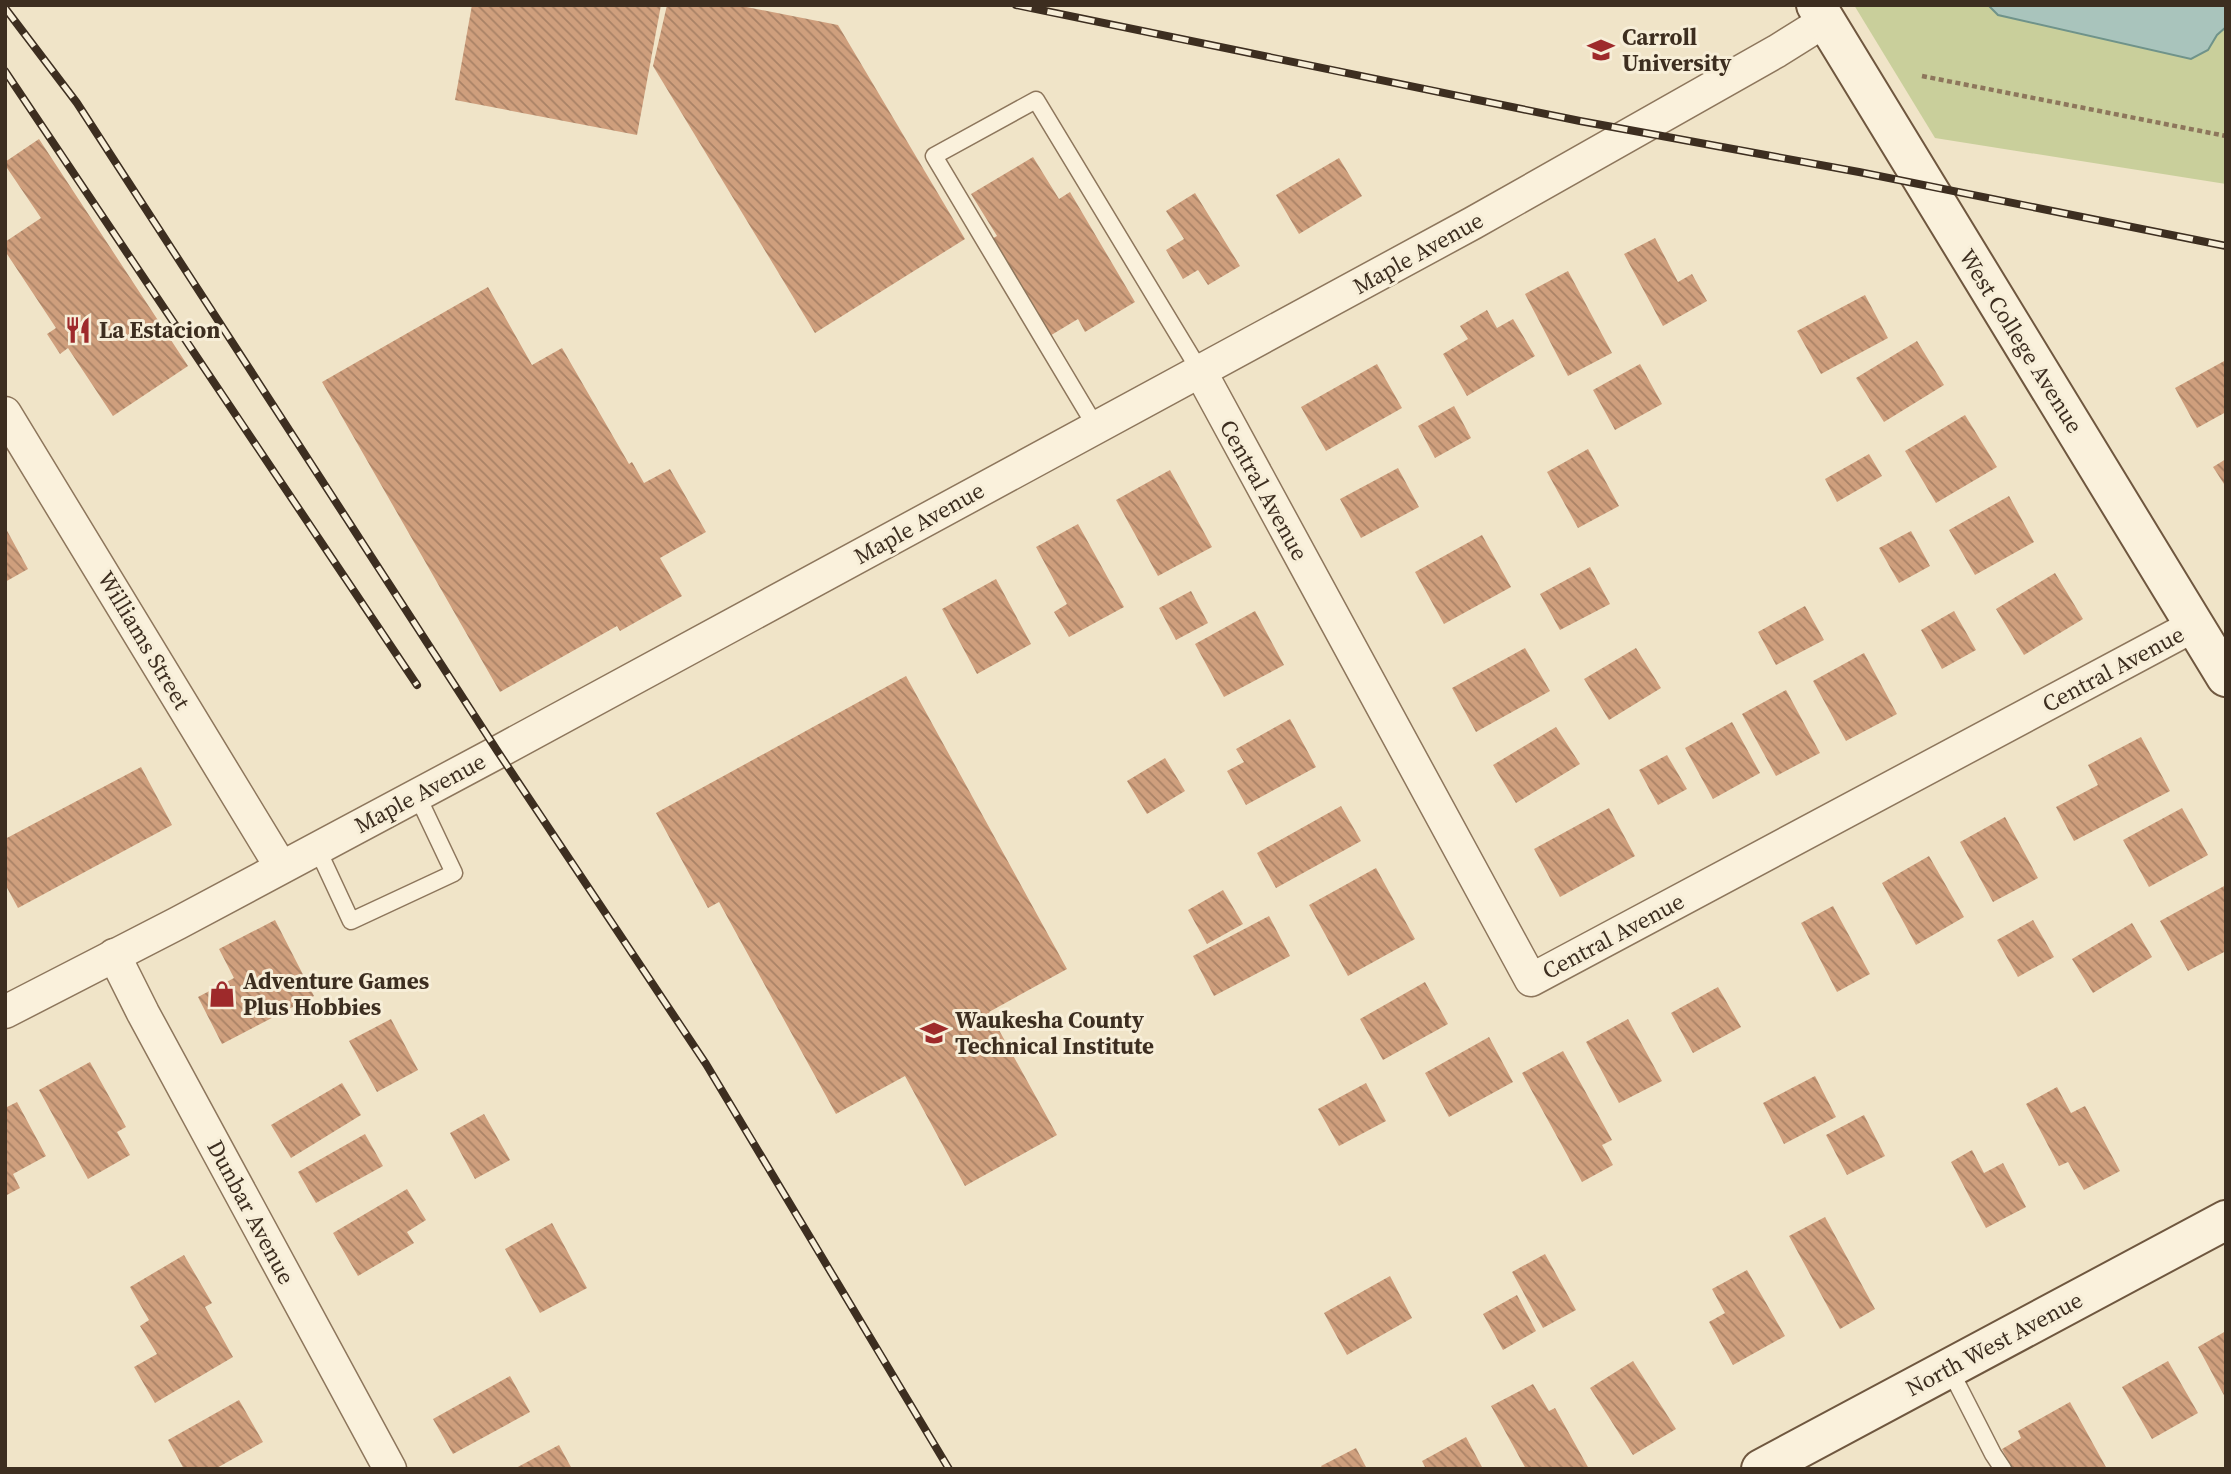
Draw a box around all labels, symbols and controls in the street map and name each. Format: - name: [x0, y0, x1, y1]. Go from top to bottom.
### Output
- place label: Carroll University: [1622, 21, 1732, 79]
- school or university icon: Carroll University: [1586, 35, 1616, 65]
- street label: Maple Avenue: [1347, 204, 1489, 302]
- street label: West College Avenue: [1951, 243, 2091, 439]
- place label: La Estacion: [99, 314, 220, 346]
- restaurant icon: La Estacion: [63, 315, 93, 345]
- street label: Central Avenue: [1212, 414, 1316, 566]
- street label: Maple Avenue: [848, 474, 990, 572]
- street label: Williams Street: [90, 565, 198, 716]
- street label: Central Avenue: [2036, 618, 2190, 720]
- street label: Maple Avenue: [349, 745, 491, 841]
- street label: Central Avenue: [1536, 885, 1690, 987]
- place label: Adventure Games Plus Hobbies: [243, 965, 429, 1023]
- shop icon: Adventure Games Plus Hobbies: [207, 979, 237, 1009]
- place label: Waukesha County Technical Institute: [955, 1004, 1154, 1062]
- school or university icon: Waukesha County Technical Institute: [919, 1018, 949, 1048]
- street label: Dunbar Avenue: [200, 1134, 302, 1290]
- street label: North West Avenue: [1900, 1284, 2088, 1404]

